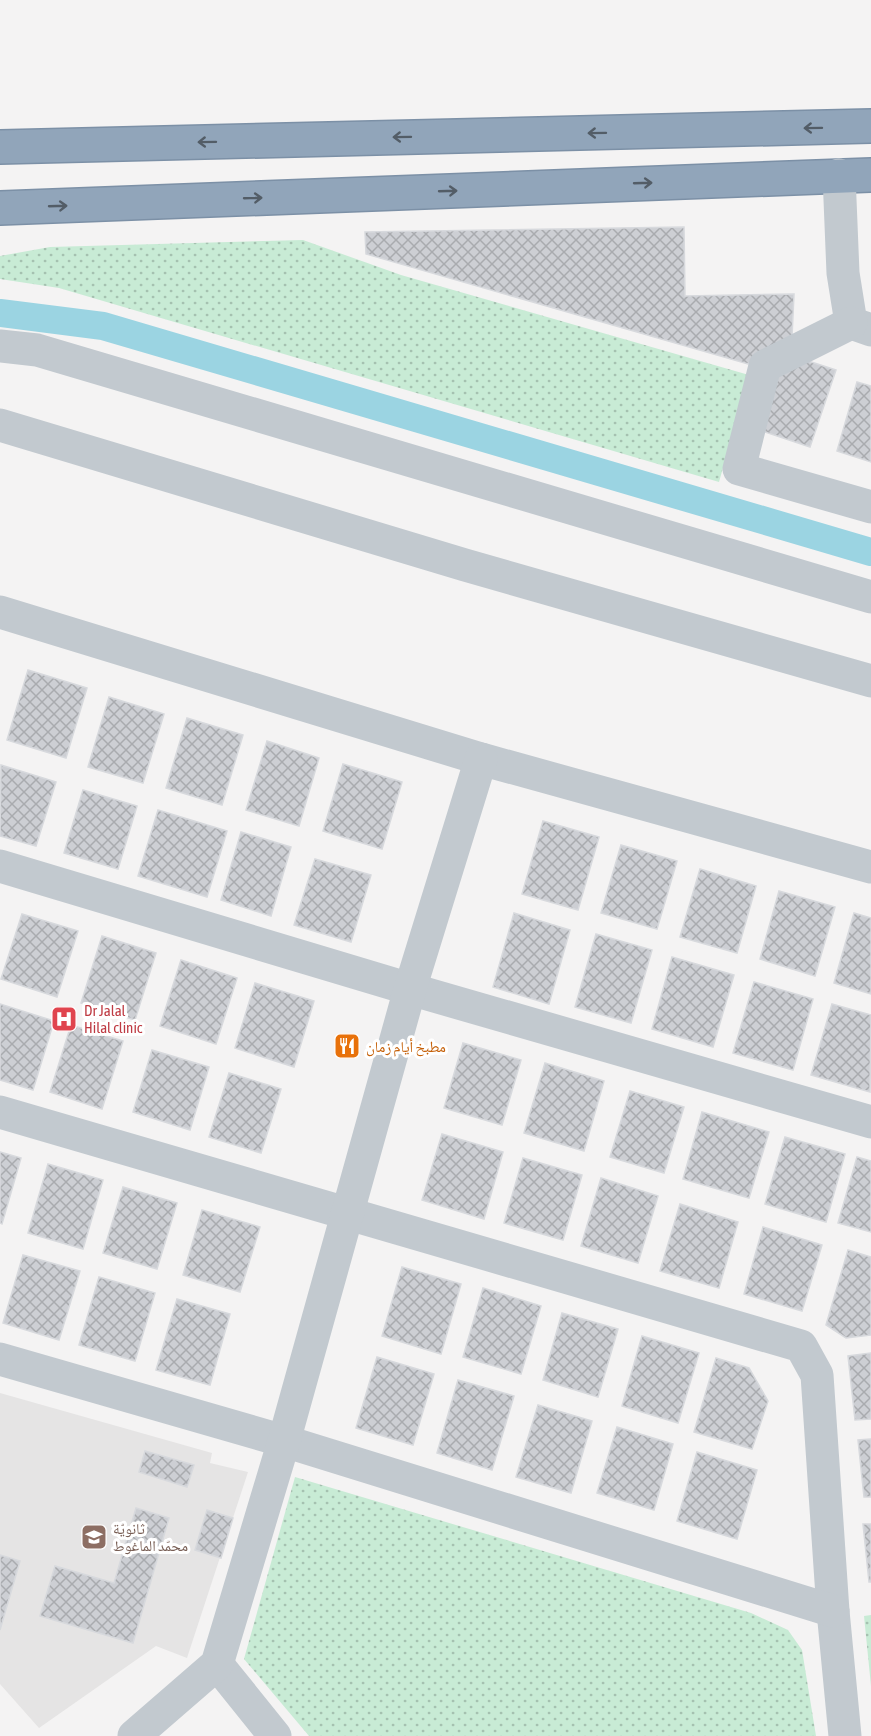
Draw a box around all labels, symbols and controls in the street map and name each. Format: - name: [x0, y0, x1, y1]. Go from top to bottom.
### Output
- one-way arrow: [803, 122, 823, 133]
- one-way arrow: [587, 127, 607, 138]
- one-way arrow: [392, 131, 412, 143]
- one-way arrow: [197, 136, 217, 147]
- one-way arrow: [633, 177, 652, 189]
- one-way arrow: [438, 185, 458, 196]
- one-way arrow: [243, 193, 263, 204]
- one-way arrow: [48, 200, 68, 211]
- place label: Dr Jalal Hilal clinic: [84, 1002, 143, 1036]
- hospital icon: Dr Jalal Hilal clinic: [49, 1004, 79, 1034]
- restaurant icon: مطبخ أيام زمان: [332, 1031, 362, 1061]
- place label: مطبخ أيام زمان: [366, 1038, 446, 1057]
- place label: ثانويّة محمّد الماغوط: [113, 1520, 188, 1555]
- school or university icon: ثانويّة محمّد الماغوط: [79, 1522, 109, 1552]

